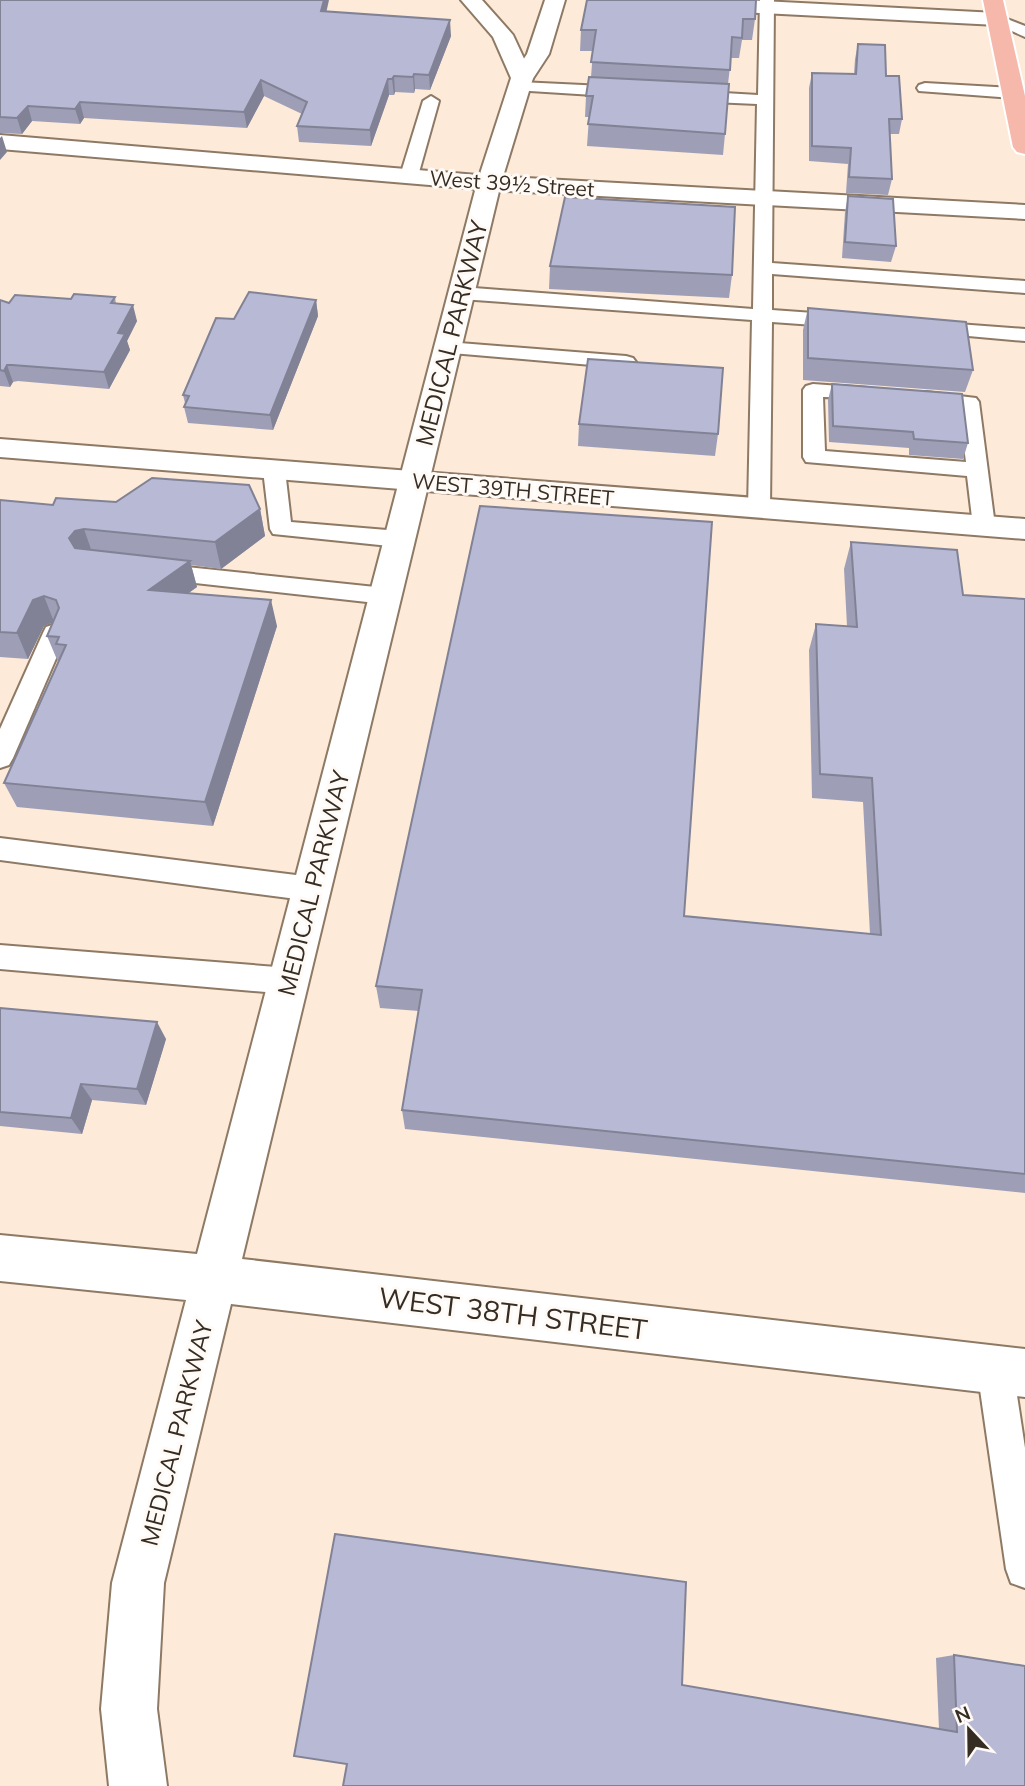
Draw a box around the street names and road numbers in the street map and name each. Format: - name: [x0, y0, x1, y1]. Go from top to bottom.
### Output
- street label: West 39½ Street: [429, 164, 595, 202]
- street label: MEDICAL PARKWAY: [409, 217, 494, 449]
- street label: WEST 39TH STREET: [411, 467, 616, 511]
- street label: MEDICAL PARKWAY: [271, 767, 356, 999]
- street label: WEST 38TH STREET: [377, 1279, 650, 1347]
- street label: MEDICAL PARKWAY: [134, 1317, 219, 1549]

